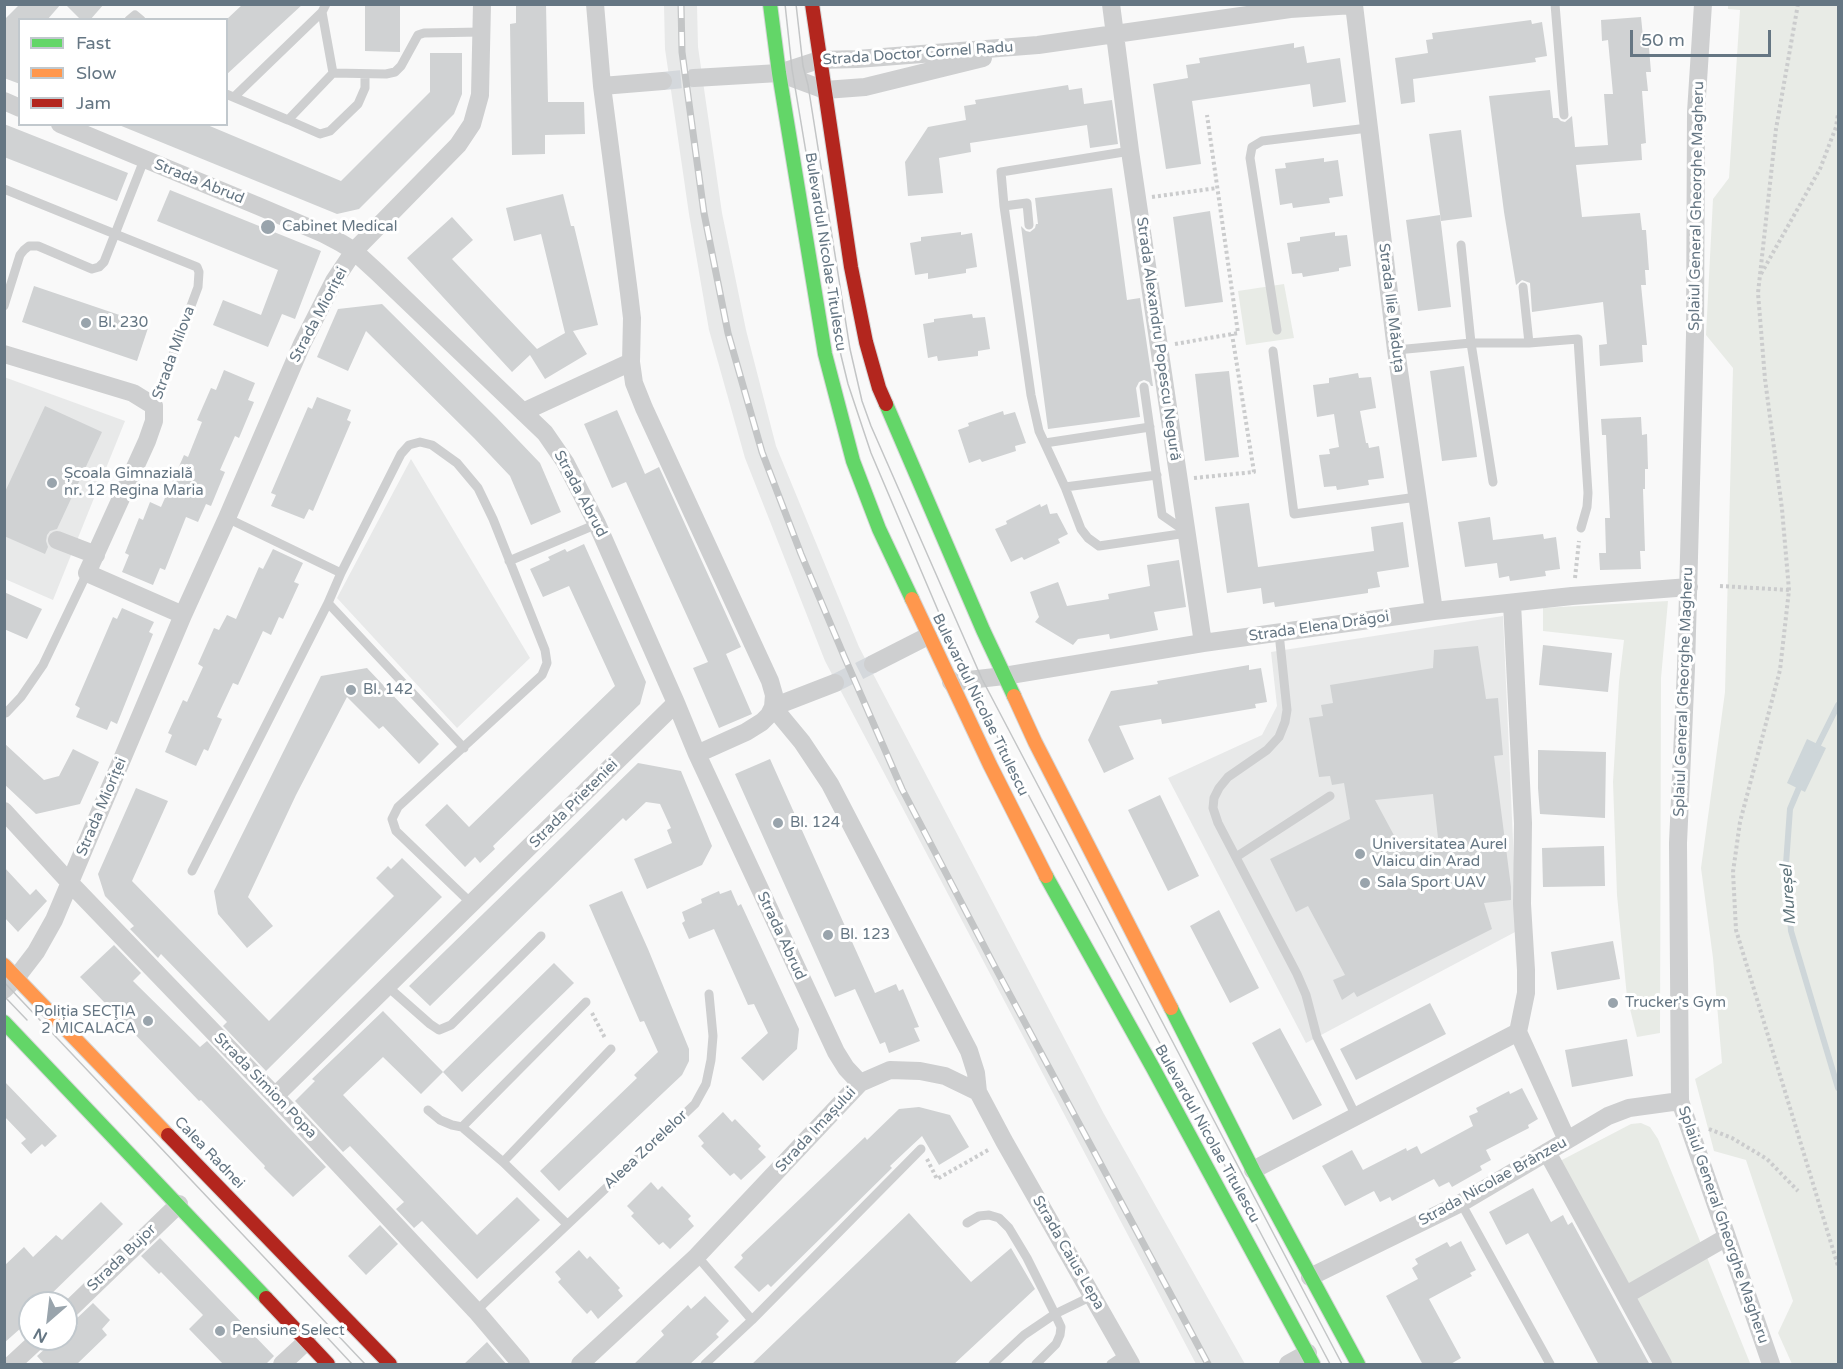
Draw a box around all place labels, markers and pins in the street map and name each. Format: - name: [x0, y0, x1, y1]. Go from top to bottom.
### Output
- marker: Cabinet Medical: [259, 218, 277, 236]
- place label: Cabinet Medical: [282, 218, 397, 236]
- place label: Bl. 230: [98, 314, 148, 332]
- marker: Bl. 230: [79, 316, 93, 330]
- place label: Școala Gimnazială nr. 12 Regina Maria: [64, 465, 204, 500]
- marker: Școala Gimnazială nr. 12 Regina Maria: [45, 476, 59, 490]
- place label: Bl. 142: [363, 681, 413, 699]
- marker: Bl. 142: [344, 683, 358, 697]
- place label: Bl. 124: [790, 814, 840, 832]
- marker: Bl. 124: [771, 816, 785, 830]
- place label: Universitatea Aurel Vlaicu din Arad: [1372, 836, 1507, 871]
- marker: Universitatea Aurel Vlaicu din Arad: [1353, 847, 1367, 861]
- place label: Sala Sport UAV: [1377, 874, 1486, 892]
- marker: Sala Sport UAV: [1358, 876, 1372, 890]
- place label: Bl. 123: [840, 926, 890, 944]
- marker: Bl. 123: [821, 928, 835, 942]
- place label: Trucker's Gym: [1625, 994, 1726, 1012]
- marker: Trucker's Gym: [1606, 996, 1620, 1010]
- place label: Poliția SECŢIA 2 MICALACA: [34, 1003, 136, 1038]
- marker: Poliția SECŢIA 2 MICALACA: [141, 1014, 155, 1028]
- place label: Pensiune Select: [232, 1322, 345, 1340]
- marker: Pensiune Select: [213, 1324, 227, 1338]

